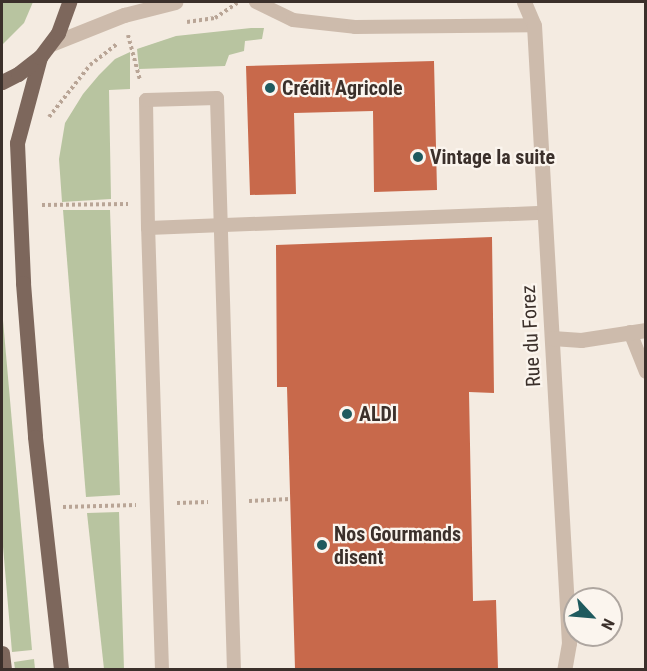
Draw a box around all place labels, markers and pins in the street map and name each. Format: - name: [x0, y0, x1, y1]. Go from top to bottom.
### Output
- place label: Crédit Agricole: [282, 76, 403, 100]
- marker: Crédit Agricole: [263, 81, 277, 95]
- place label: Vintage la suite: [430, 145, 555, 169]
- marker: Vintage la suite: [411, 150, 425, 164]
- place label: ALDI: [359, 402, 397, 426]
- marker: ALDI: [340, 407, 354, 421]
- place label: Nos Gourmands disent: [334, 522, 461, 569]
- marker: Nos Gourmands disent: [315, 538, 329, 552]

